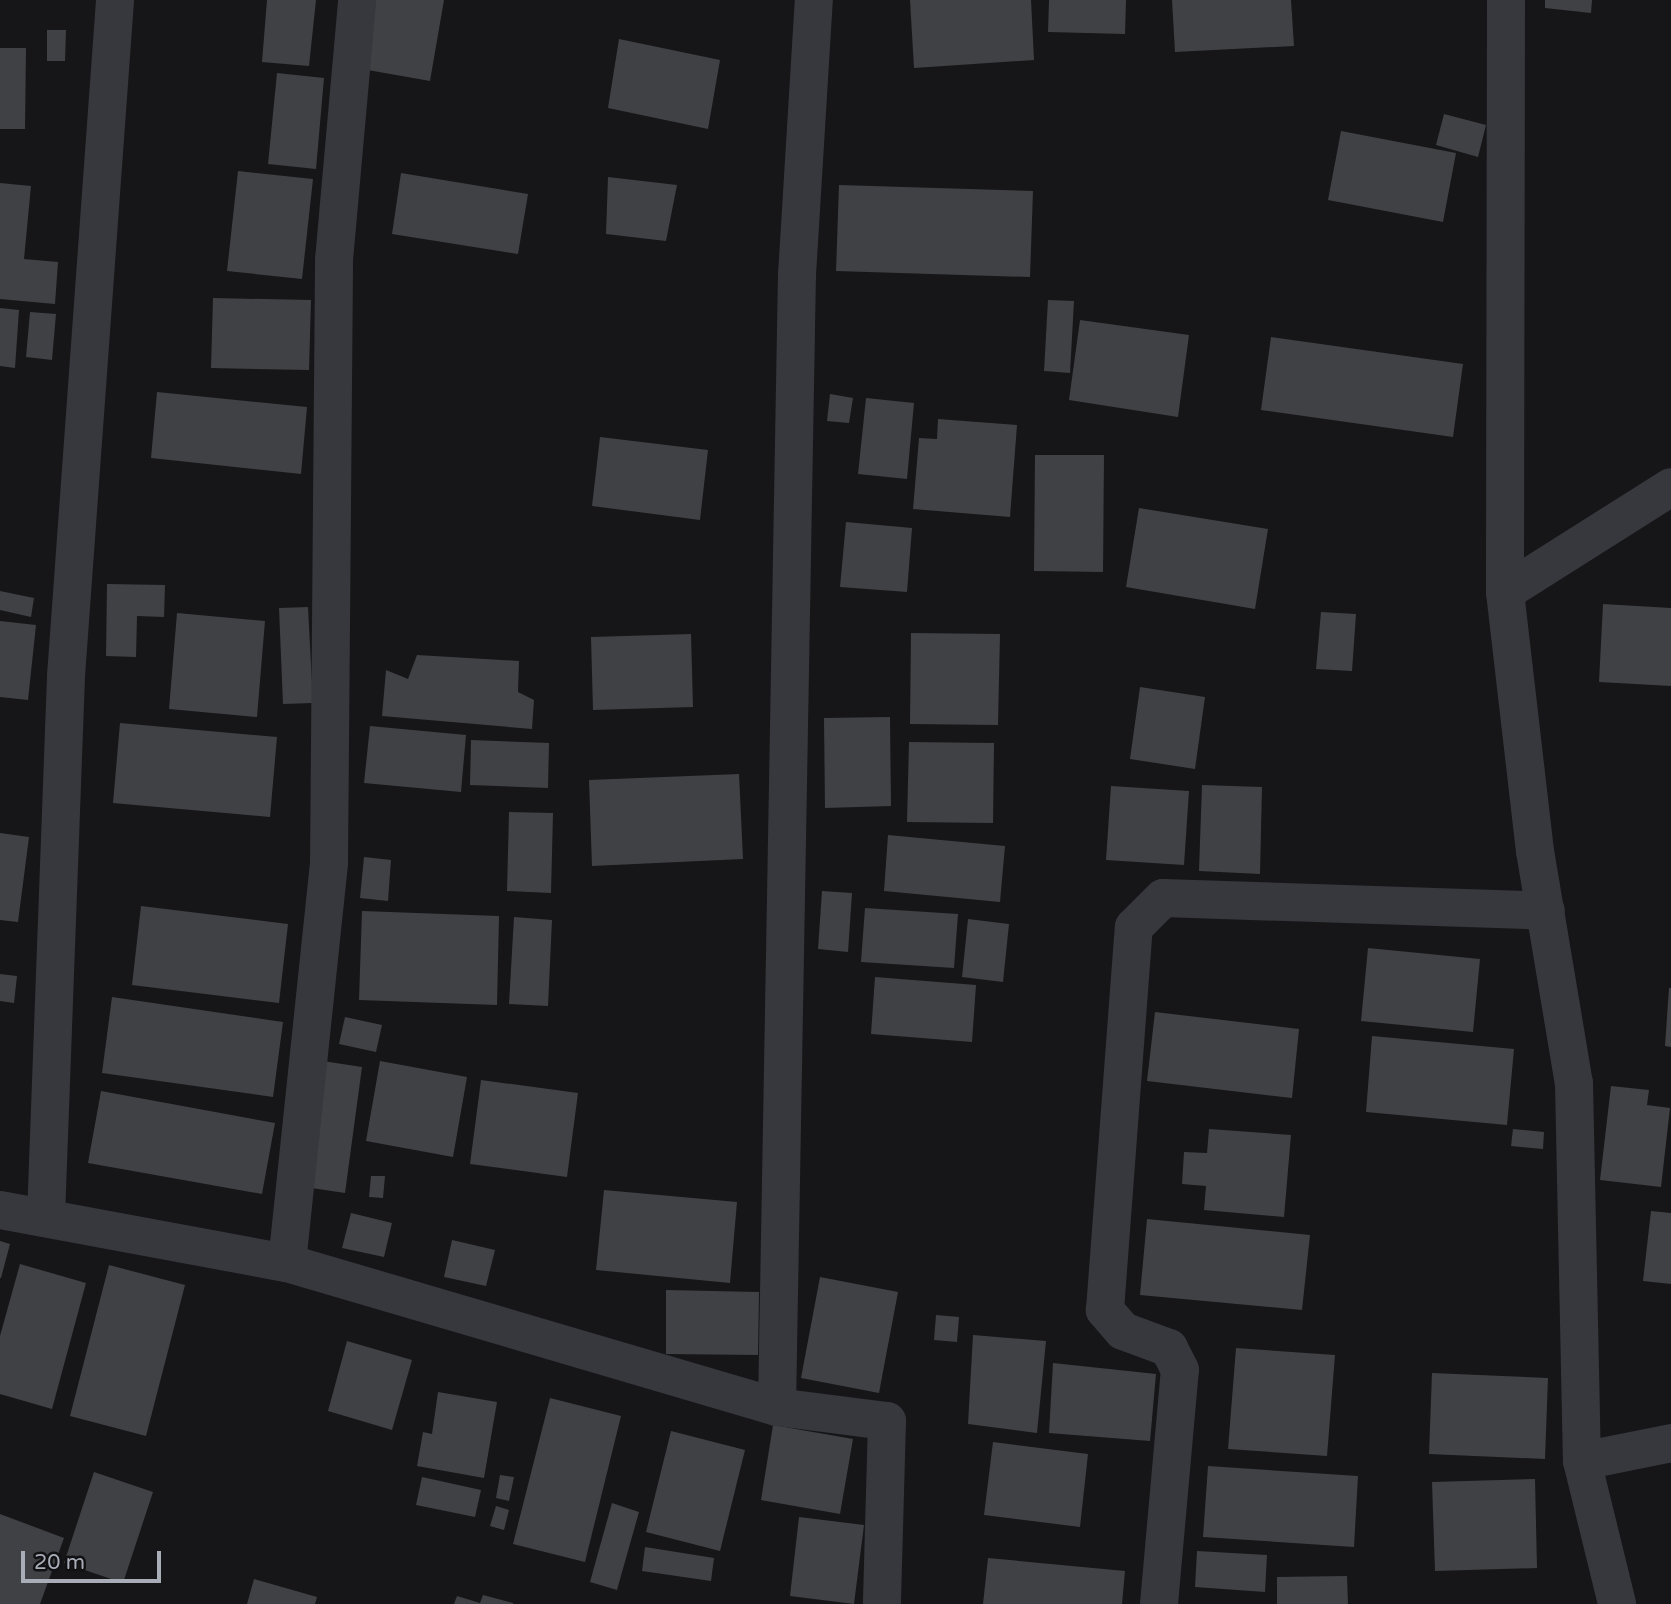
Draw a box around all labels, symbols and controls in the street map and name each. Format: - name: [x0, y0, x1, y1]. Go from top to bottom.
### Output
- scale bar: [24, 1538, 164, 1582]
- text: 20 m: [34, 1550, 85, 1575]

